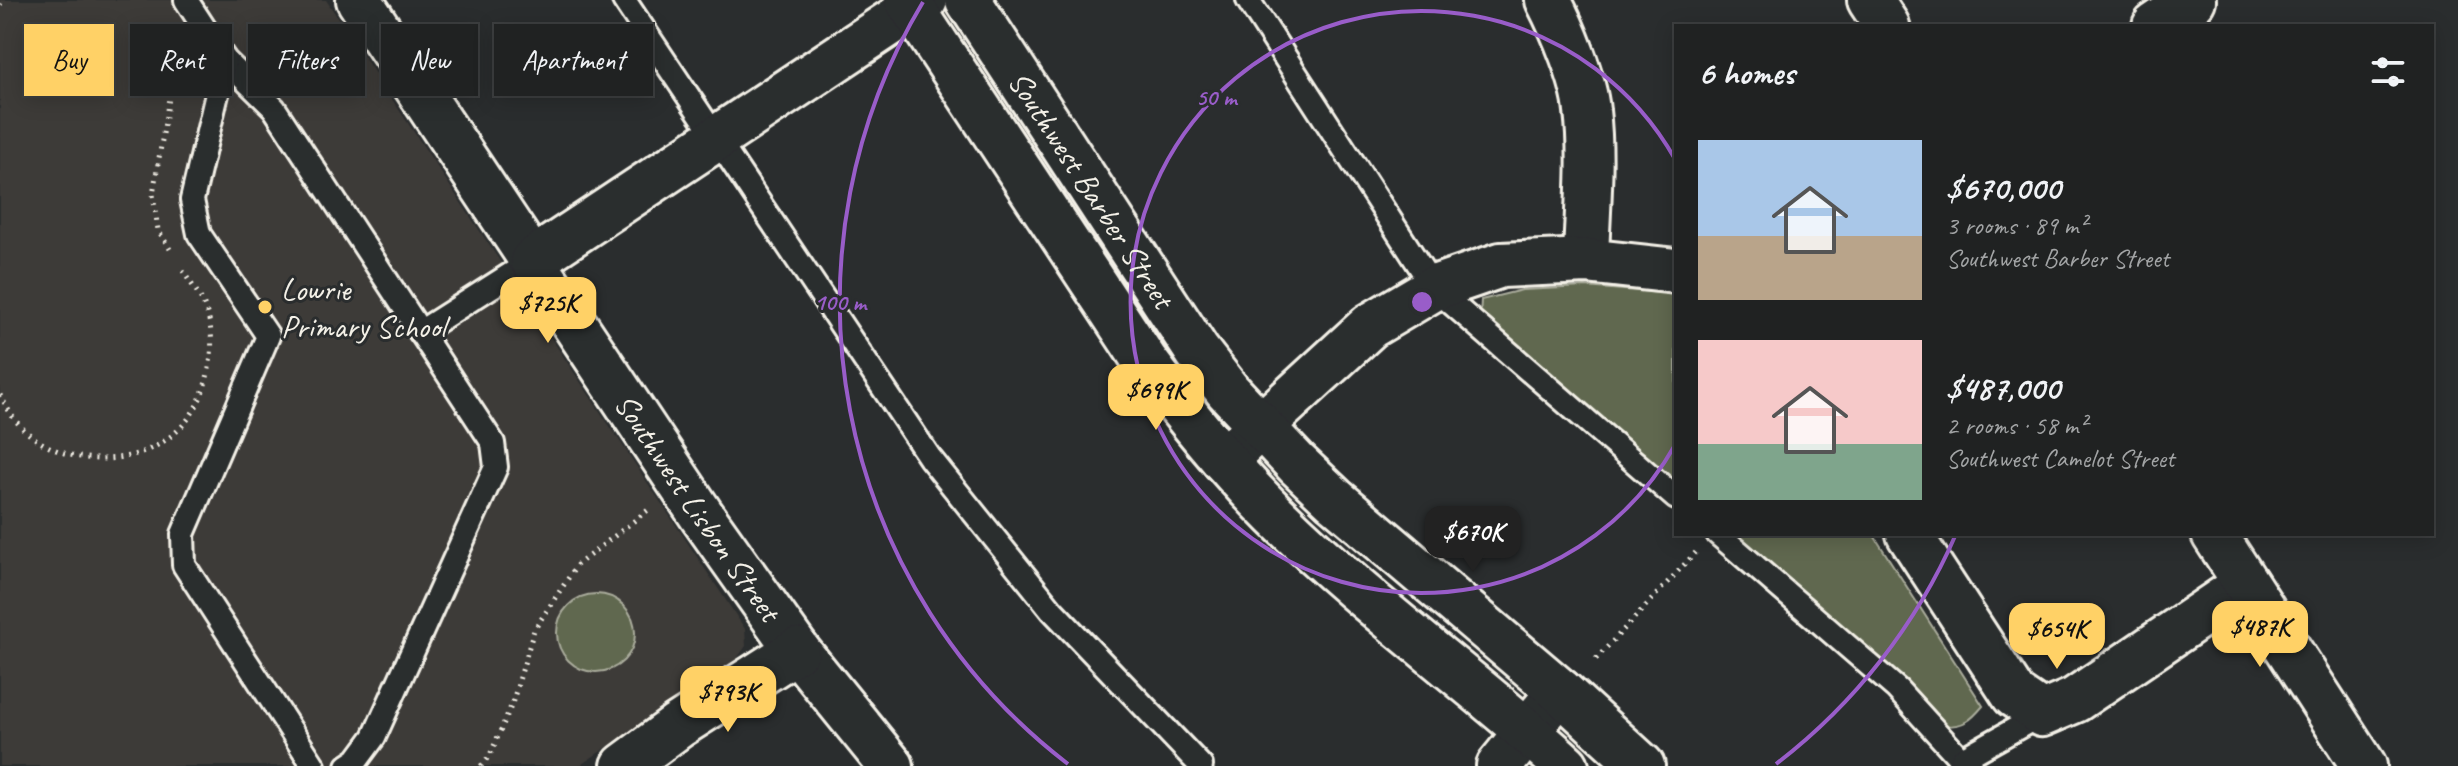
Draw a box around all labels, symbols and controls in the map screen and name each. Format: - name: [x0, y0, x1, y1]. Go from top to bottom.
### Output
- chip: Buy: [24, 24, 114, 96]
- chip: Rent: [130, 24, 232, 96]
- chip: Filters: [248, 24, 365, 96]
- chip: New: [381, 24, 478, 96]
- chip: Apartment: [494, 24, 653, 96]
- icon: filters: [2366, 50, 2410, 94]
- text: 6 homes: [1698, 51, 1795, 94]
- street label: Southwest Barber Street: [999, 63, 1185, 319]
- text: 50 m: [1196, 82, 1239, 112]
- text: $670,000: [1946, 166, 2060, 209]
- icon: home: [1762, 172, 1858, 268]
- text: 3 rooms · 89 m²: [1946, 209, 2087, 242]
- text: Southwest Barber Street: [1946, 242, 2169, 275]
- place label: Lowrie Primary School: [281, 269, 451, 347]
- pin: $725K: [492, 277, 604, 345]
- text: $725K: [518, 286, 578, 319]
- text: 100 m: [814, 287, 868, 317]
- centre of rings: [1408, 288, 1436, 316]
- marker: Lowrie Primary School: [256, 298, 274, 316]
- pin: $699K: [1100, 364, 1212, 432]
- text: $487,000: [1946, 366, 2060, 409]
- icon: home: [1762, 372, 1858, 468]
- text: $699K: [1126, 373, 1186, 406]
- street label: Southwest Lisbon Street: [605, 386, 792, 632]
- text: 2 rooms · 58 m²: [1946, 409, 2087, 442]
- text: Southwest Camelot Street: [1946, 442, 2174, 475]
- pin: $670K: [1417, 506, 1529, 574]
- text: $670K: [1443, 515, 1503, 548]
- pin: $487K: [2204, 601, 2316, 669]
- pin: $654K: [2001, 603, 2113, 671]
- text: $487K: [2230, 610, 2290, 643]
- text: $654K: [2027, 612, 2087, 645]
- pin: $793K: [672, 666, 784, 734]
- text: $793K: [698, 675, 758, 708]

